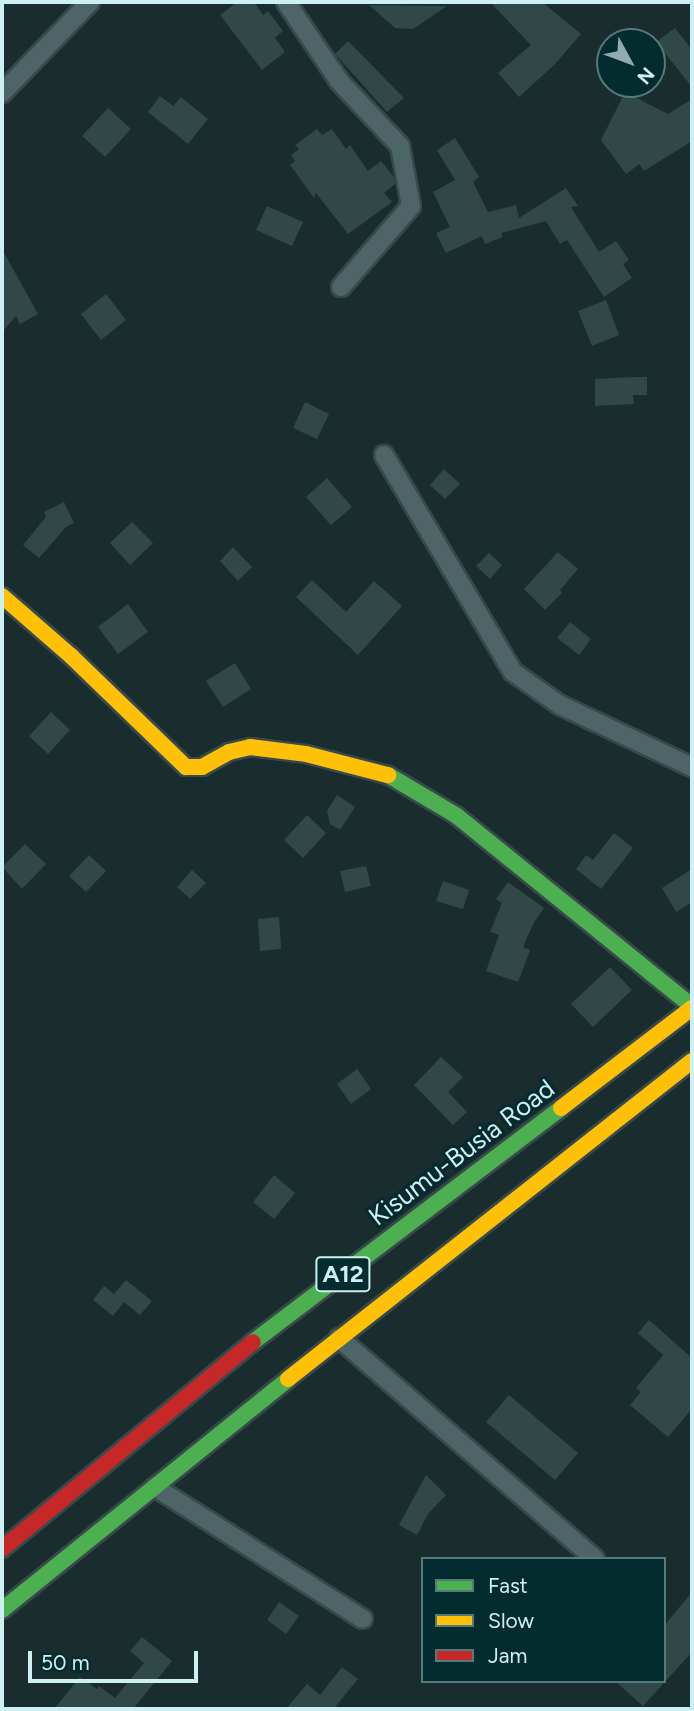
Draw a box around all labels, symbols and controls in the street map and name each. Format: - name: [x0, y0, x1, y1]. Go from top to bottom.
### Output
- north arrow: [596, 28, 666, 98]
- text: N: [632, 63, 659, 89]
- street label: Kisumu-Busia Road: [363, 1073, 561, 1233]
- road number: A12: [315, 1254, 371, 1294]
- legend: [421, 1557, 666, 1683]
- text: Fast: [488, 1573, 528, 1598]
- text: Slow: [488, 1608, 534, 1633]
- scale bar: [32, 1638, 201, 1682]
- text: Jam: [488, 1643, 527, 1668]
- text: 50 m: [41, 1650, 90, 1675]

